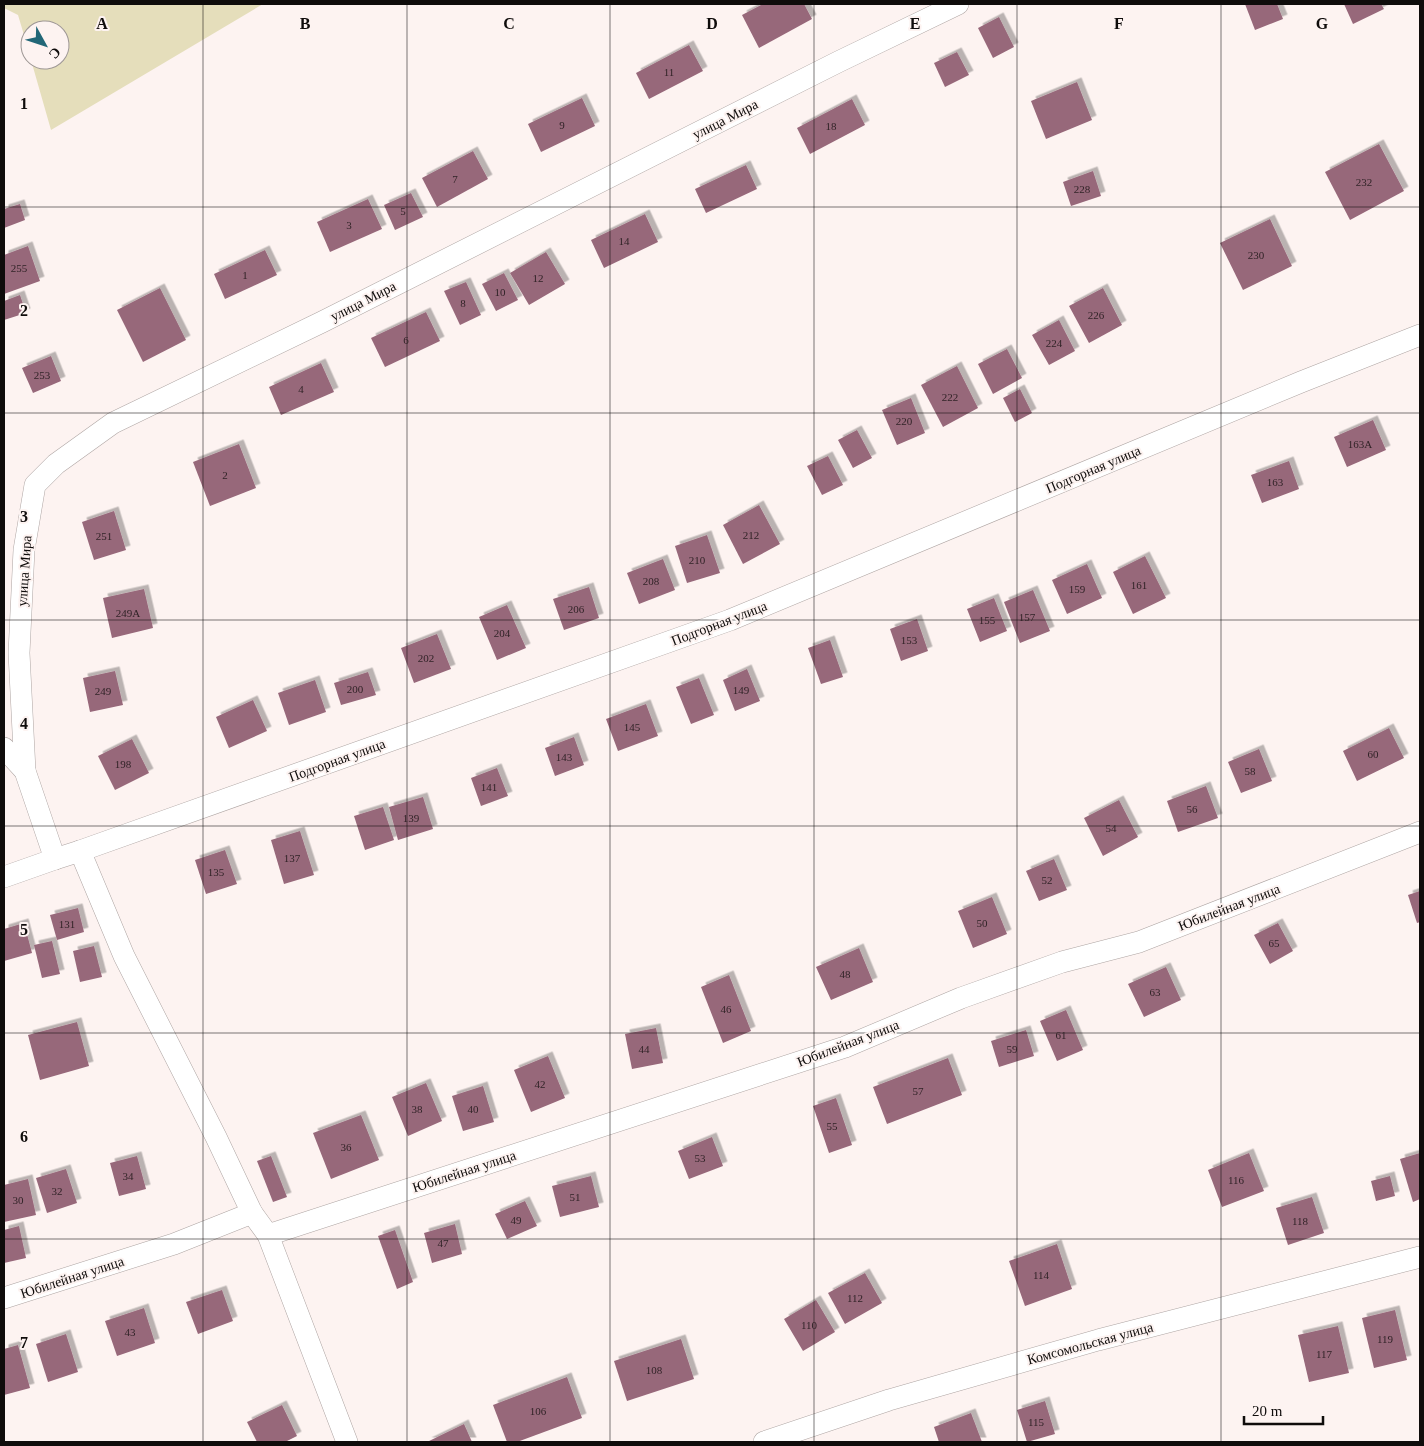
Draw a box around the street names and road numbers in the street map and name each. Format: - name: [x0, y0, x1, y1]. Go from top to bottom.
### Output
- street label: улица Мира: [690, 96, 761, 142]
- street label: улица Мира: [328, 278, 399, 324]
- street label: Подгорная улица: [1044, 442, 1144, 496]
- street label: улица Мира: [15, 534, 35, 607]
- street label: Подгорная улица: [669, 598, 770, 649]
- street label: Подгорная улица: [287, 736, 388, 785]
- street label: Юбилейная улица: [1176, 881, 1283, 934]
- street label: Юбилейная улица: [795, 1017, 902, 1070]
- street label: Юбилейная улица: [411, 1147, 519, 1195]
- street label: Юбилейная улица: [19, 1253, 127, 1301]
- street label: Комсомольская улица: [1026, 1319, 1155, 1368]

